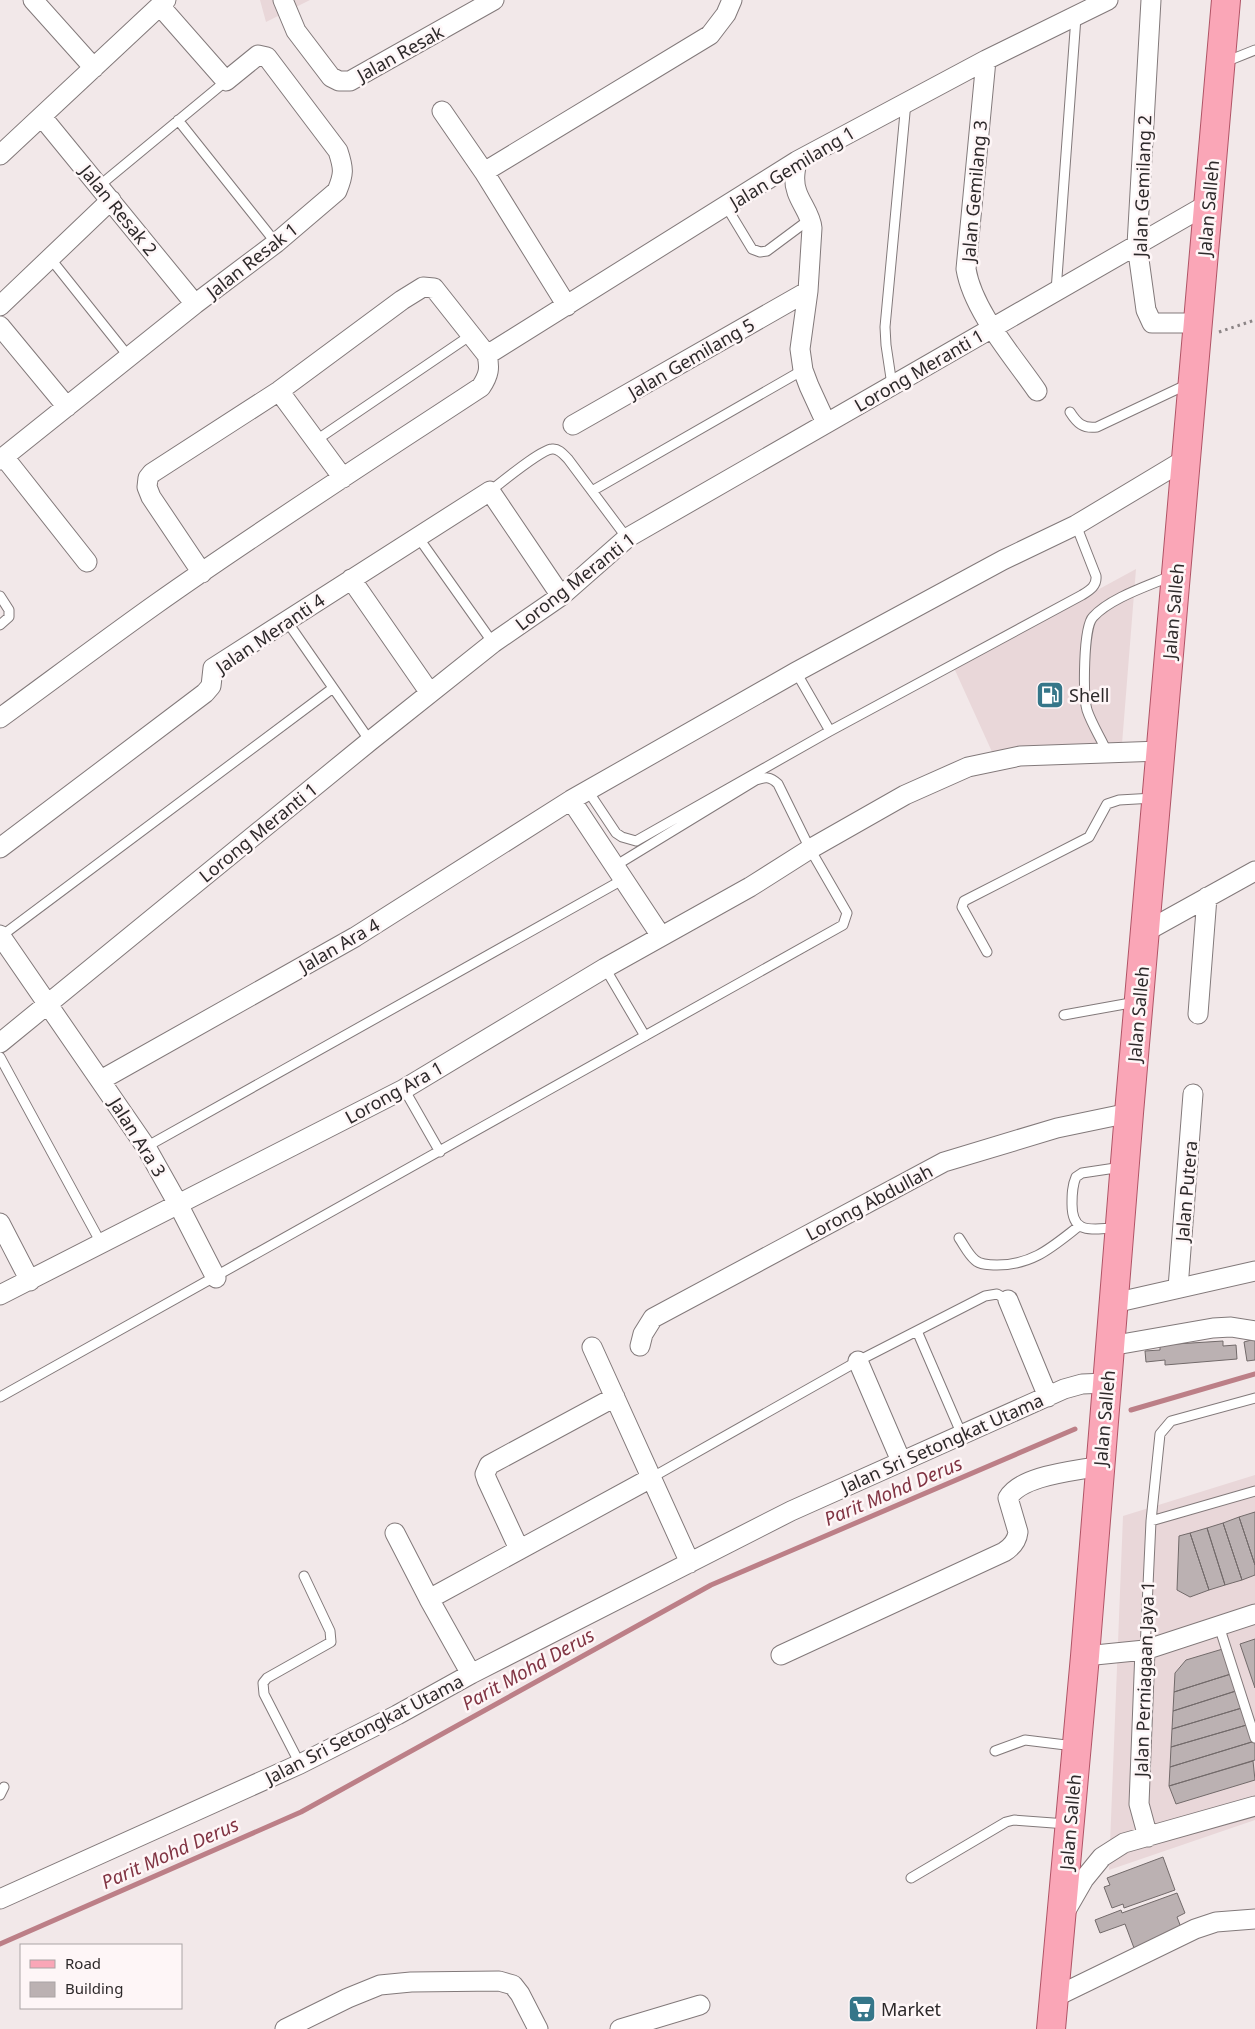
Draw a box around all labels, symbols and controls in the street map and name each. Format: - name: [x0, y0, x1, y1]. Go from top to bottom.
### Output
- street label: Jalan Resak: [351, 19, 448, 88]
- street label: Jalan Gemilang 2: [1127, 115, 1156, 259]
- street label: Jalan Gemilang 3: [956, 119, 992, 265]
- street label: Jalan Gemilang 1: [723, 120, 859, 215]
- street label: Jalan Resak 2: [74, 158, 163, 260]
- street label: Jalan Salleh: [1192, 159, 1224, 259]
- street label: Jalan Resak 1: [200, 217, 303, 305]
- street label: Jalan Gemilang 5: [622, 312, 759, 405]
- street label: Lorong Meranti 1: [850, 323, 988, 417]
- street label: Lorong Meranti 1: [510, 527, 640, 635]
- street label: Jalan Salleh: [1157, 562, 1189, 662]
- street label: Jalan Meranti 4: [209, 588, 329, 679]
- fuel station icon: Shell: [1035, 680, 1065, 710]
- place label: Shell: [1069, 683, 1109, 707]
- street label: Lorong Meranti 1: [194, 777, 322, 887]
- street label: Jalan Ara 4: [293, 912, 384, 979]
- street label: Jalan Salleh: [1122, 965, 1154, 1065]
- street label: Lorong Ara 1: [341, 1055, 447, 1129]
- street label: Jalan Ara 3: [103, 1091, 172, 1181]
- street label: Jalan Putera: [1169, 1139, 1202, 1245]
- street label: Lorong Abdullah: [801, 1158, 937, 1246]
- street label: Jalan Salleh: [1088, 1369, 1120, 1469]
- street label: Jalan Sri Setongkat Utama: [835, 1387, 1047, 1499]
- water label: Parit Mohd Derus: [820, 1450, 966, 1532]
- street label: Jalan Perniagaan Jaya 1: [1129, 1581, 1159, 1779]
- water label: Parit Mohd Derus: [457, 1622, 599, 1716]
- street label: Jalan Sri Setongkat Utama: [259, 1669, 467, 1790]
- street label: Jalan Salleh: [1054, 1773, 1086, 1873]
- water label: Parit Mohd Derus: [97, 1811, 243, 1895]
- legend: [20, 1944, 182, 2009]
- text: Road: [65, 1953, 101, 1973]
- text: Building: [65, 1978, 123, 1998]
- supermarket icon: Market: [847, 1994, 877, 2024]
- place label: Market: [881, 1997, 942, 2021]

